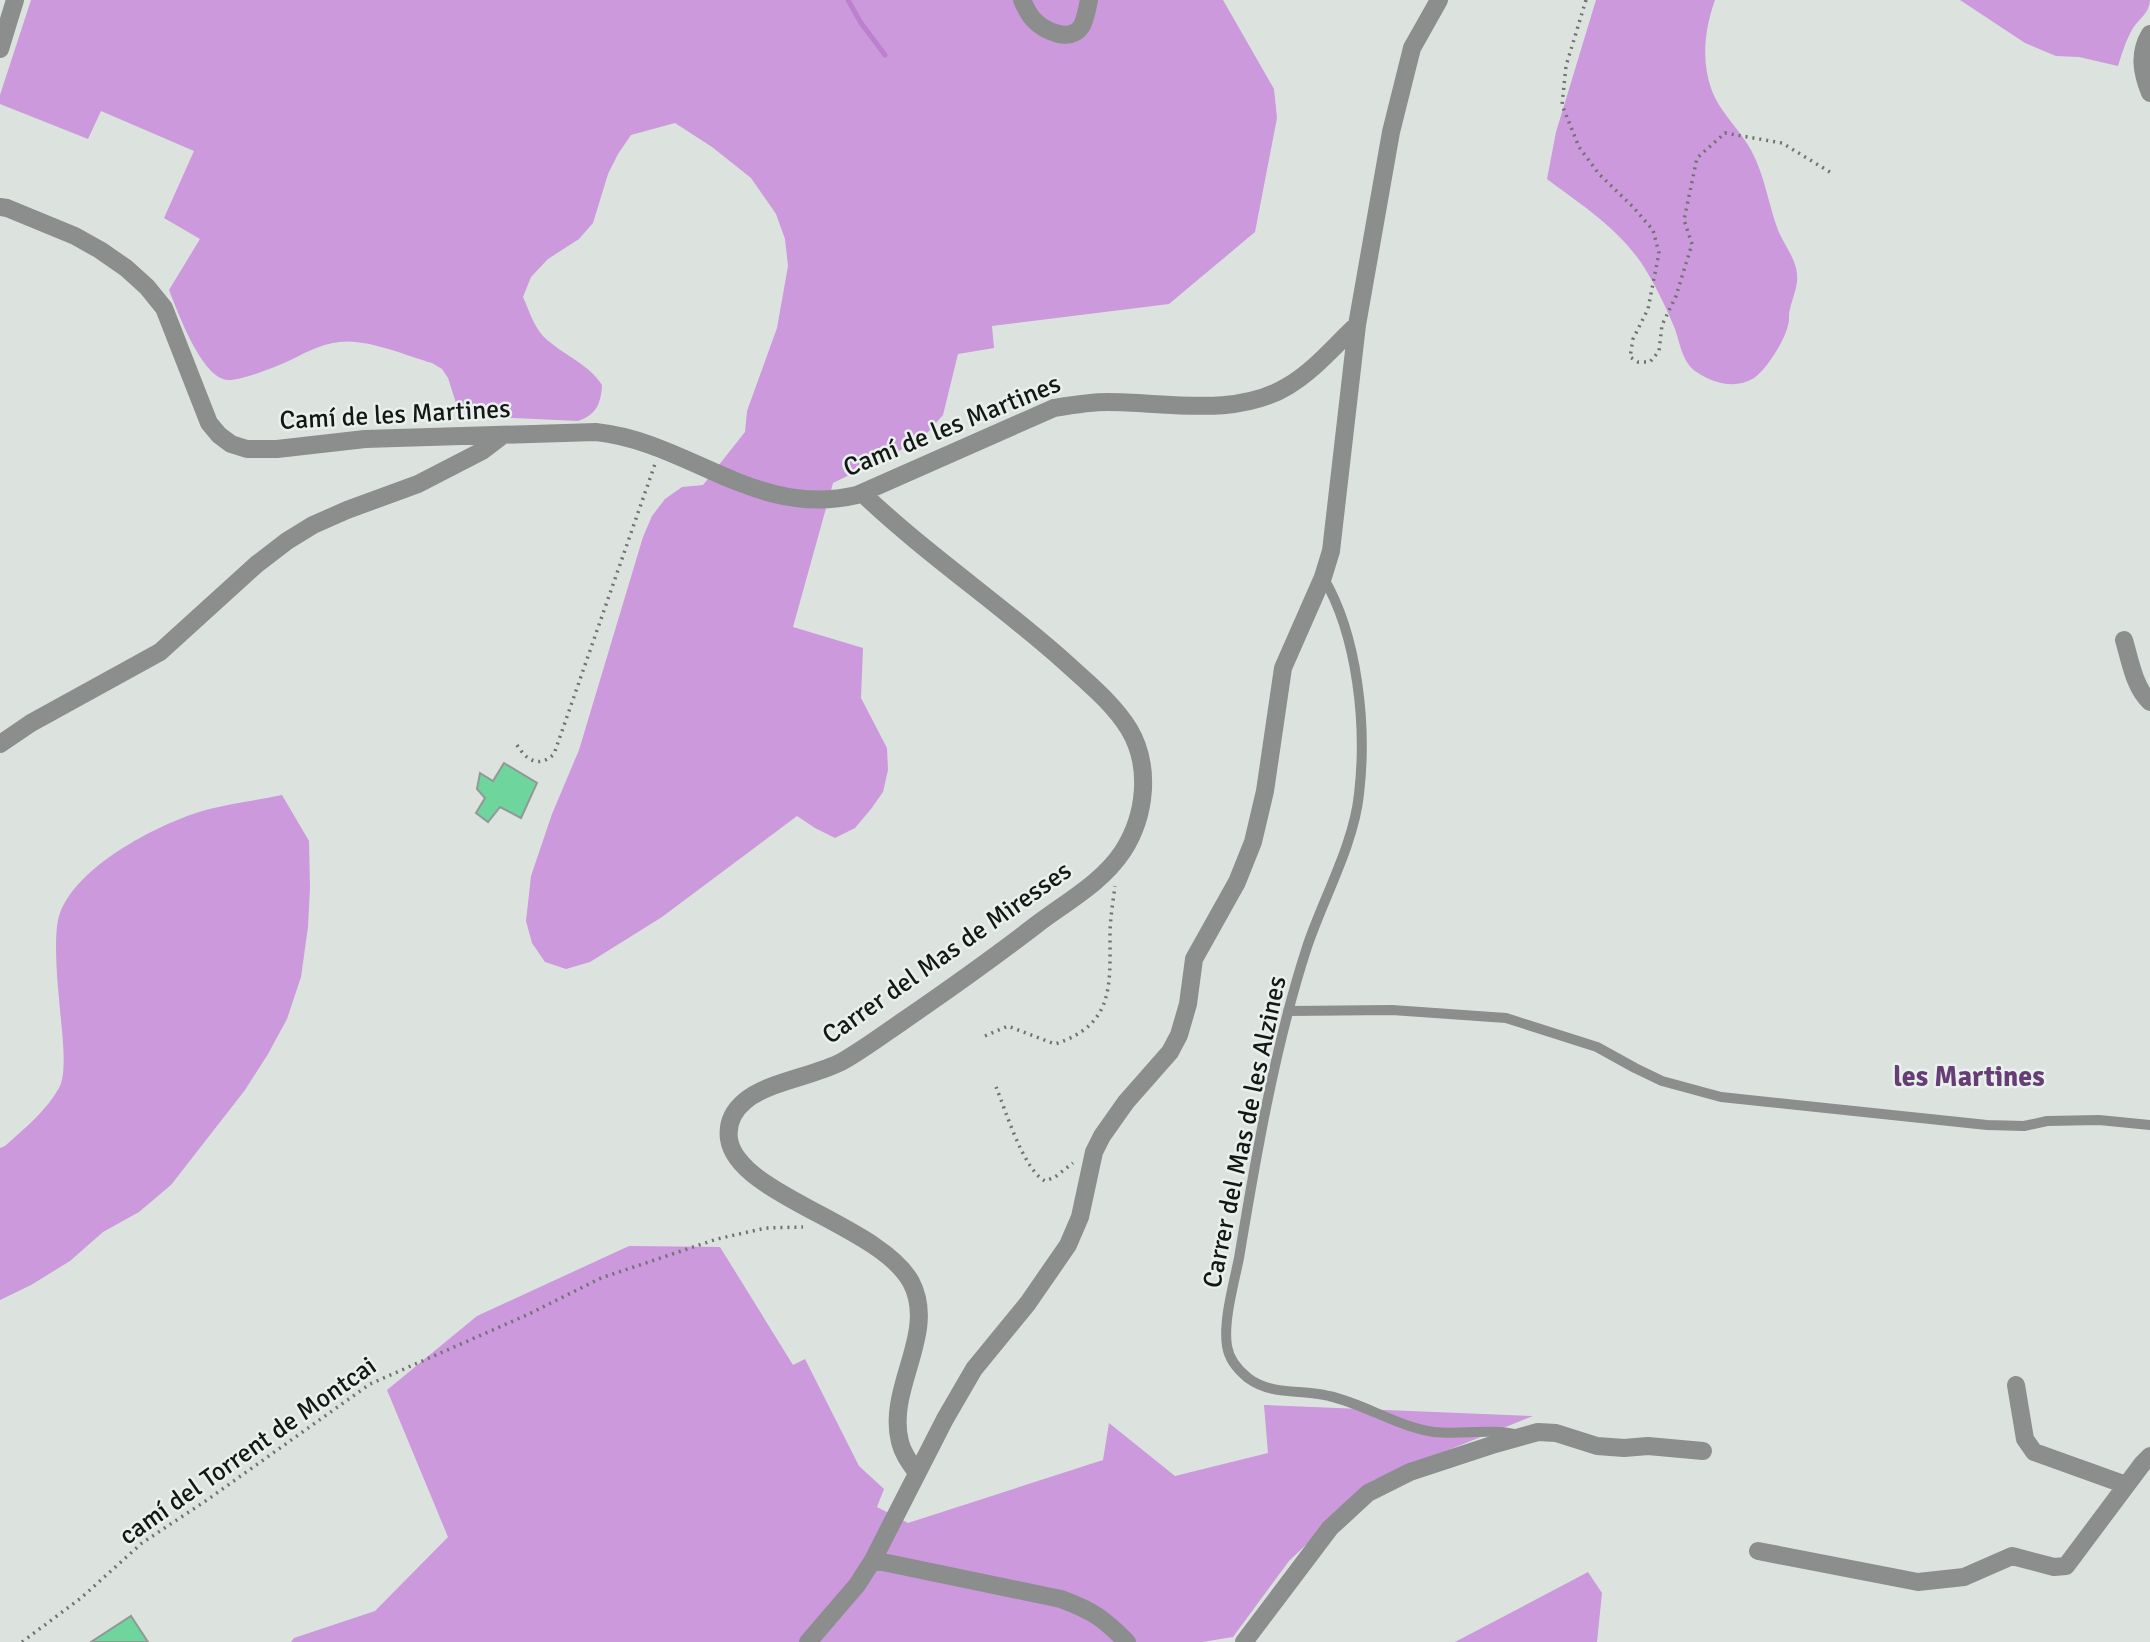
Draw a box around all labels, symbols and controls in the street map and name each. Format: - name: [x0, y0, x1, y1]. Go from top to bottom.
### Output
- street label: Camí de les Martines: [839, 368, 1065, 484]
- street label: Camí de les Martines: [279, 393, 511, 437]
- street label: Carrer del Mas de Miresses: [816, 855, 1078, 1051]
- street label: Carrer del Mas de les Alzines: [1196, 973, 1294, 1291]
- district label: les Martines: [1893, 1060, 2045, 1094]
- street label: camí del Torrent de Montcai: [113, 1350, 383, 1552]

